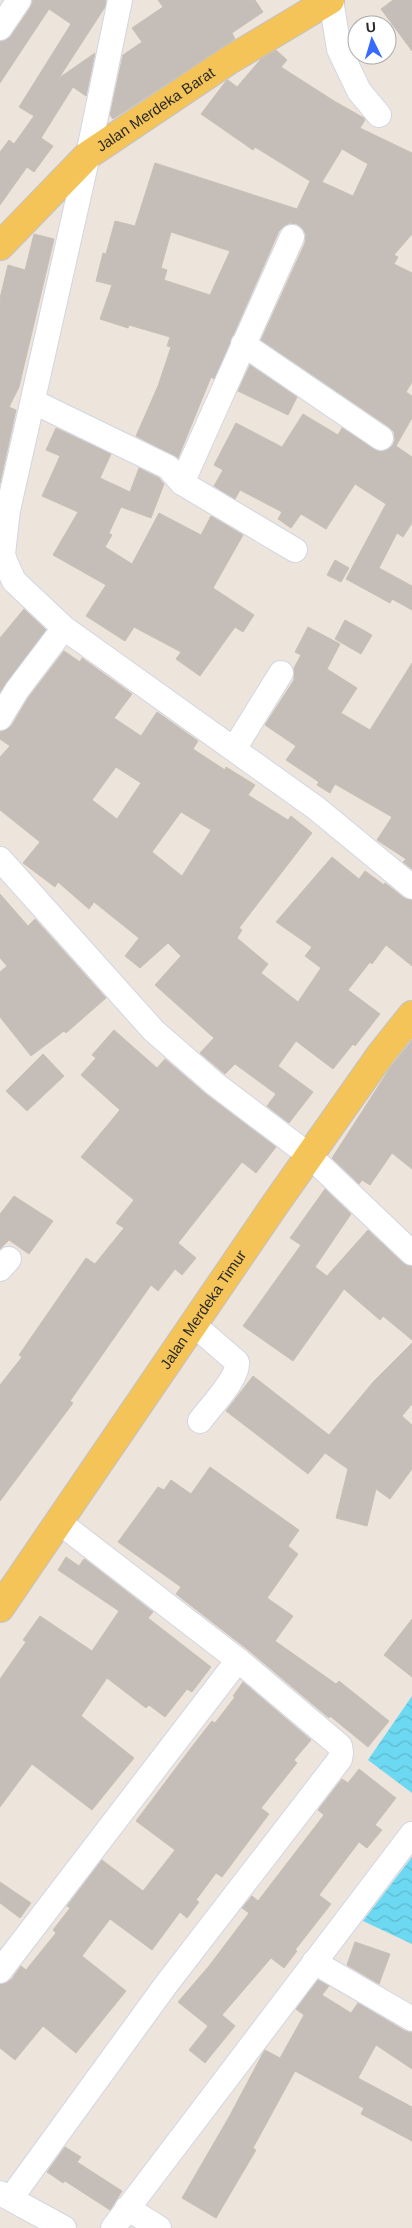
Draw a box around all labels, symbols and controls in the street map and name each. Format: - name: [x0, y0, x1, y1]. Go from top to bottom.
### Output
- north arrow: [347, 15, 397, 65]
- text: U: [365, 19, 377, 35]
- street label: Jalan Merdeka Barat: [93, 63, 218, 155]
- street label: Jalan Merdeka Timur: [156, 1247, 249, 1372]

